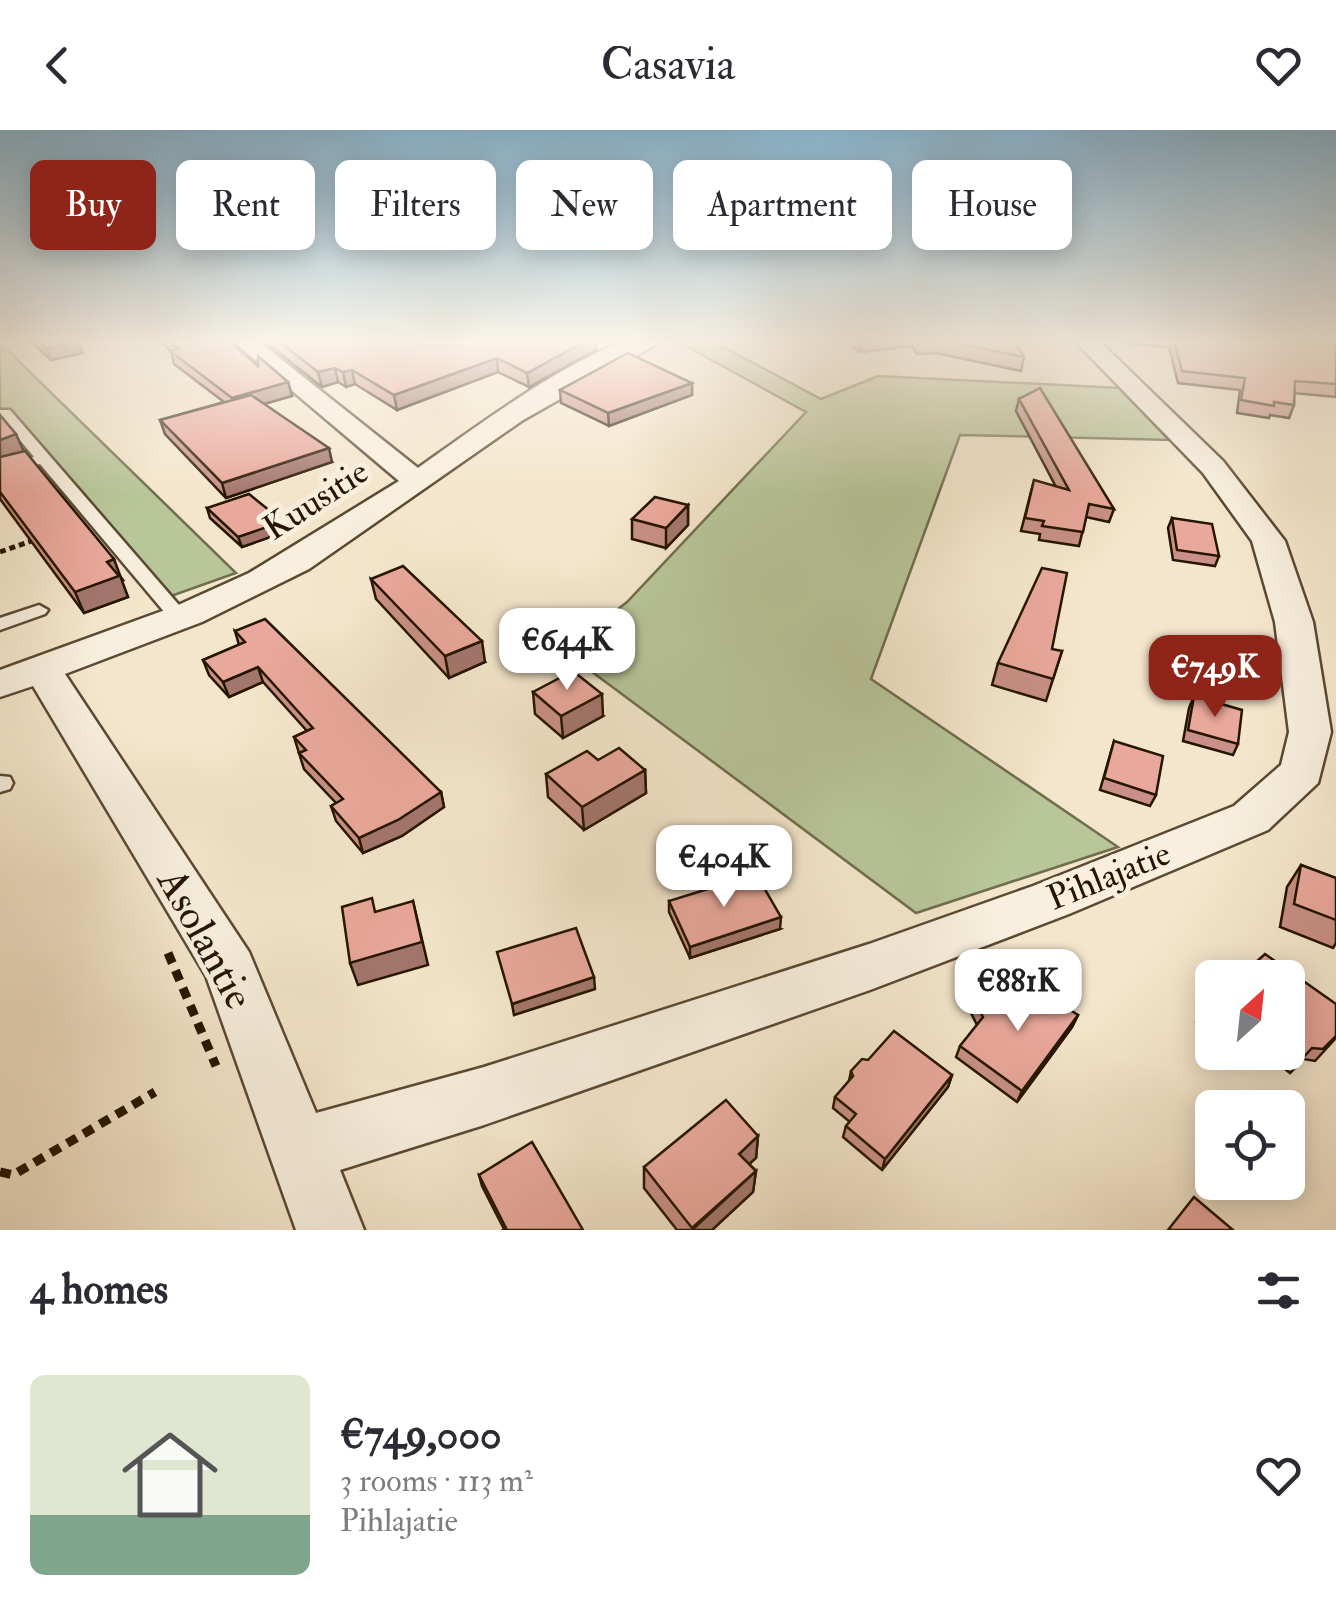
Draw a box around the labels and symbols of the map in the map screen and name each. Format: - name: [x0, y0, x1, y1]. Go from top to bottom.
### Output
- street label: Kuusitie: [255, 450, 377, 550]
- pin: €644K: [497, 608, 637, 693]
- pin: €749K: [1145, 635, 1285, 720]
- pin: €404K: [654, 825, 794, 910]
- street label: Pihlajatie: [1041, 831, 1177, 921]
- street label: Asolantie: [145, 859, 265, 1018]
- pin: €881K: [948, 949, 1088, 1034]
- north arrow: [1195, 960, 1305, 1070]

